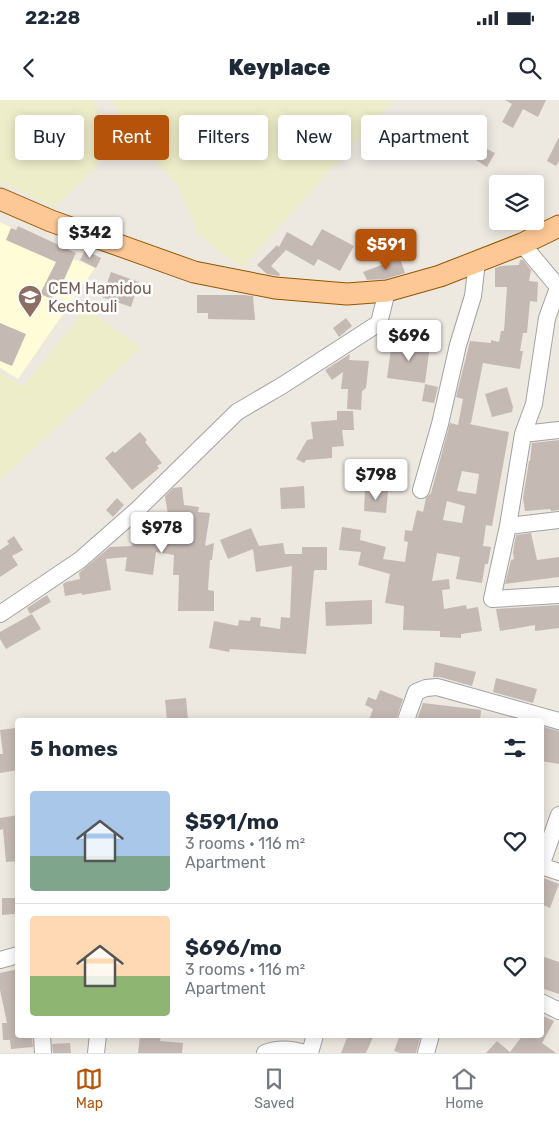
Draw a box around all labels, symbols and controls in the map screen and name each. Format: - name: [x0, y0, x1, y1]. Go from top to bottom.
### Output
- text: 22:28: [25, 6, 80, 29]
- icon: back: [15, 54, 43, 82]
- text: Keyplace: [229, 54, 330, 81]
- icon: search: [516, 54, 544, 82]
- chip: Buy: [15, 115, 84, 160]
- chip: Rent: [94, 115, 169, 160]
- chip: Filters: [179, 115, 268, 160]
- chip: New: [278, 115, 351, 160]
- chip: Apartment: [361, 115, 487, 160]
- map controls: [489, 175, 544, 230]
- button: layers: [489, 175, 544, 230]
- pin: $342: [60, 216, 120, 259]
- text: $342: [69, 223, 111, 242]
- pin: $591: [356, 228, 416, 271]
- text: $591: [366, 235, 406, 254]
- place label: CEM Hamidou Kechtouli: [48, 279, 152, 316]
- school or university icon: CEM Hamidou Kechtouli: [17, 284, 43, 318]
- pin: $696: [379, 320, 439, 362]
- text: $696: [388, 326, 430, 345]
- pin: $798: [346, 458, 406, 501]
- text: $798: [356, 465, 396, 484]
- pin: $978: [132, 512, 192, 554]
- text: $978: [142, 518, 182, 537]
- icon: filters: [501, 734, 529, 762]
- text: 5 homes: [30, 736, 118, 761]
- text: $591/mo: [185, 809, 279, 834]
- icon: home: [70, 811, 130, 871]
- icon: heart: [501, 827, 529, 855]
- text: 3 rooms · 116 m²: [185, 834, 305, 853]
- text: Apartment: [185, 853, 265, 872]
- text: $696/mo: [185, 935, 282, 960]
- icon: home: [70, 936, 130, 996]
- icon: heart: [501, 952, 529, 980]
- text: 3 rooms · 116 m²: [185, 960, 305, 979]
- text: Apartment: [185, 979, 265, 998]
- tab: Map: [75, 1065, 103, 1112]
- tab: Saved: [254, 1065, 294, 1112]
- tab: Home: [445, 1065, 484, 1112]

